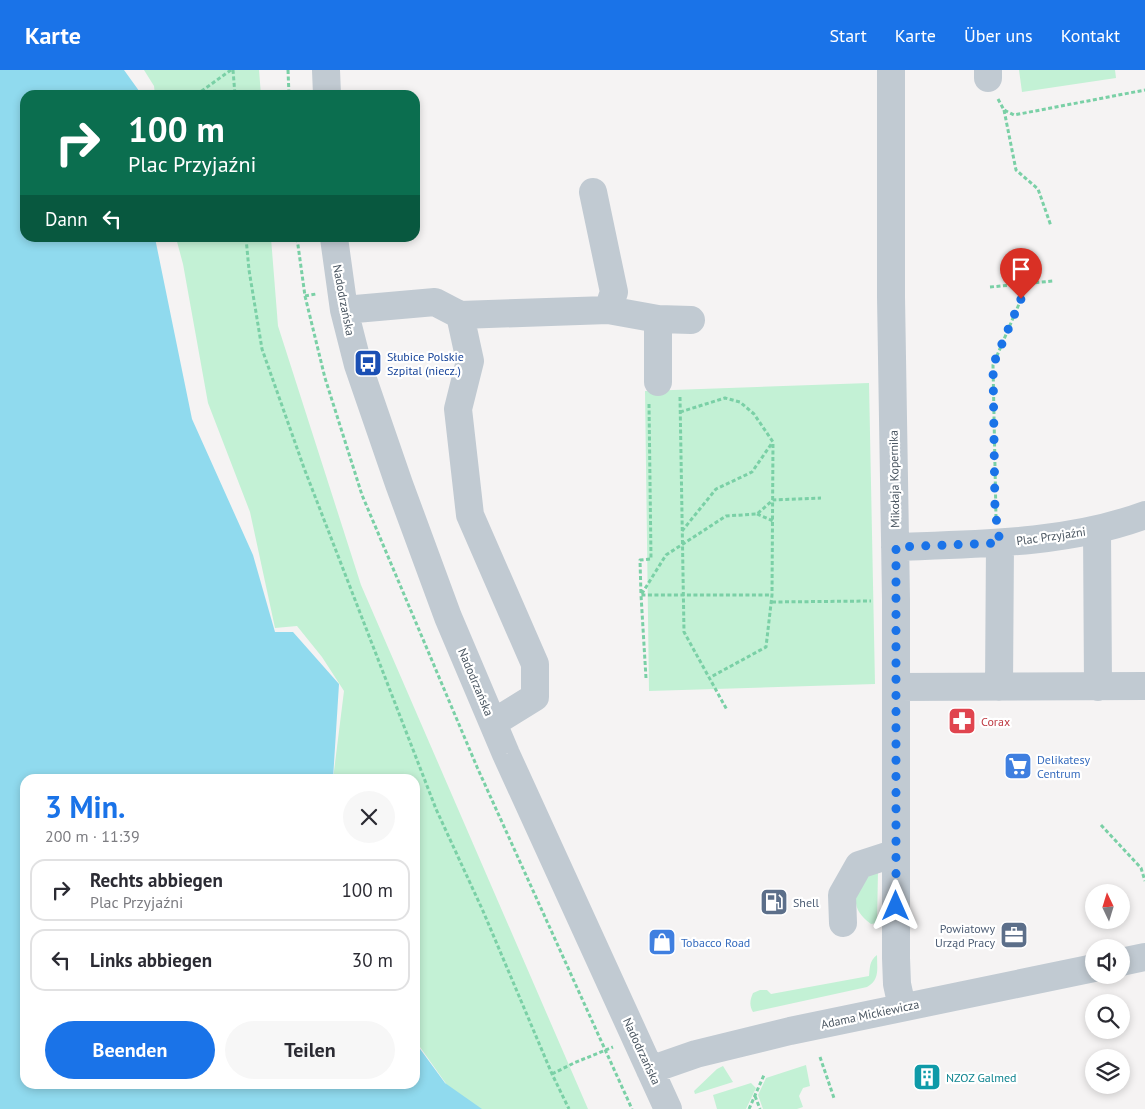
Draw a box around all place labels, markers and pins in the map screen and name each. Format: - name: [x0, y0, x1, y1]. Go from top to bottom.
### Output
- pin: [1000, 248, 1042, 299]
- bus stop icon: Słubice Polskie Szpital (niecz.): [353, 348, 383, 378]
- place label: Słubice Polskie Szpital (niecz.): [387, 349, 464, 378]
- pharmacy icon: Corax: [947, 706, 977, 736]
- place label: Corax: [981, 714, 1010, 729]
- supermarket icon: Delikatesy Centrum: [1003, 751, 1033, 781]
- place label: Delikatesy Centrum: [1037, 752, 1090, 781]
- fuel station icon: Shell: [759, 887, 789, 917]
- place label: Shell: [793, 895, 820, 910]
- office icon: Powiatowy Urząd Pracy: [999, 920, 1029, 950]
- place label: Powiatowy Urząd Pracy: [935, 921, 995, 950]
- shop icon: Tobacco Road: [647, 927, 677, 957]
- place label: Tobacco Road: [681, 935, 750, 950]
- building icon: NZOZ Galmed: [912, 1062, 942, 1092]
- place label: NZOZ Galmed: [946, 1070, 1017, 1085]

